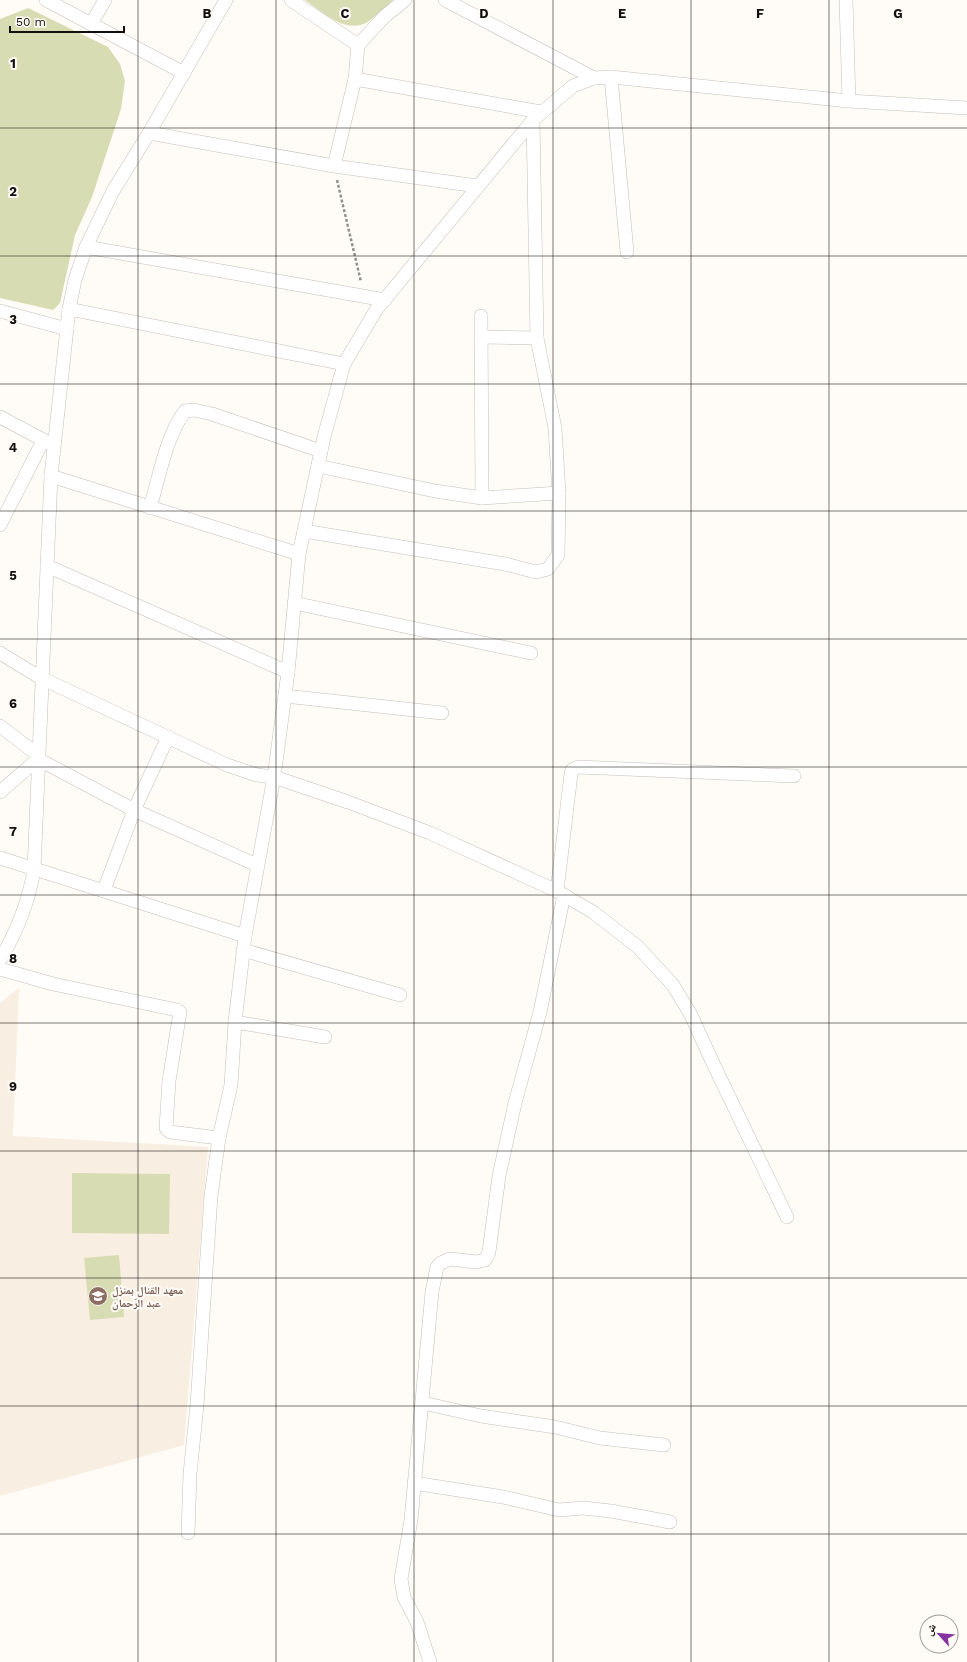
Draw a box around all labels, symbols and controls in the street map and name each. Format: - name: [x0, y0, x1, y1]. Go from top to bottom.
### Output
- text: B: [203, 6, 212, 21]
- text: C: [341, 6, 350, 21]
- text: D: [479, 6, 489, 21]
- text: E: [618, 6, 626, 21]
- text: F: [756, 6, 764, 21]
- text: G: [893, 6, 903, 21]
- scale bar: [10, 8, 124, 34]
- text: 50 m: [16, 15, 46, 29]
- text: 1: [10, 56, 16, 71]
- text: 2: [9, 184, 17, 199]
- text: 3: [9, 312, 17, 327]
- text: 4: [9, 440, 18, 455]
- text: 5: [9, 568, 17, 583]
- text: 6: [9, 696, 17, 711]
- text: 7: [9, 824, 17, 839]
- text: 8: [9, 951, 17, 966]
- text: 9: [9, 1079, 17, 1094]
- place label: معهد القنال بمنزل عبد الرّحمان: [112, 1284, 183, 1311]
- school or university icon: معهد القنال بمنزل عبد الرّحمان: [87, 1285, 109, 1307]
- north arrow: [919, 1614, 959, 1654]
- text: ش: [922, 1621, 940, 1638]

